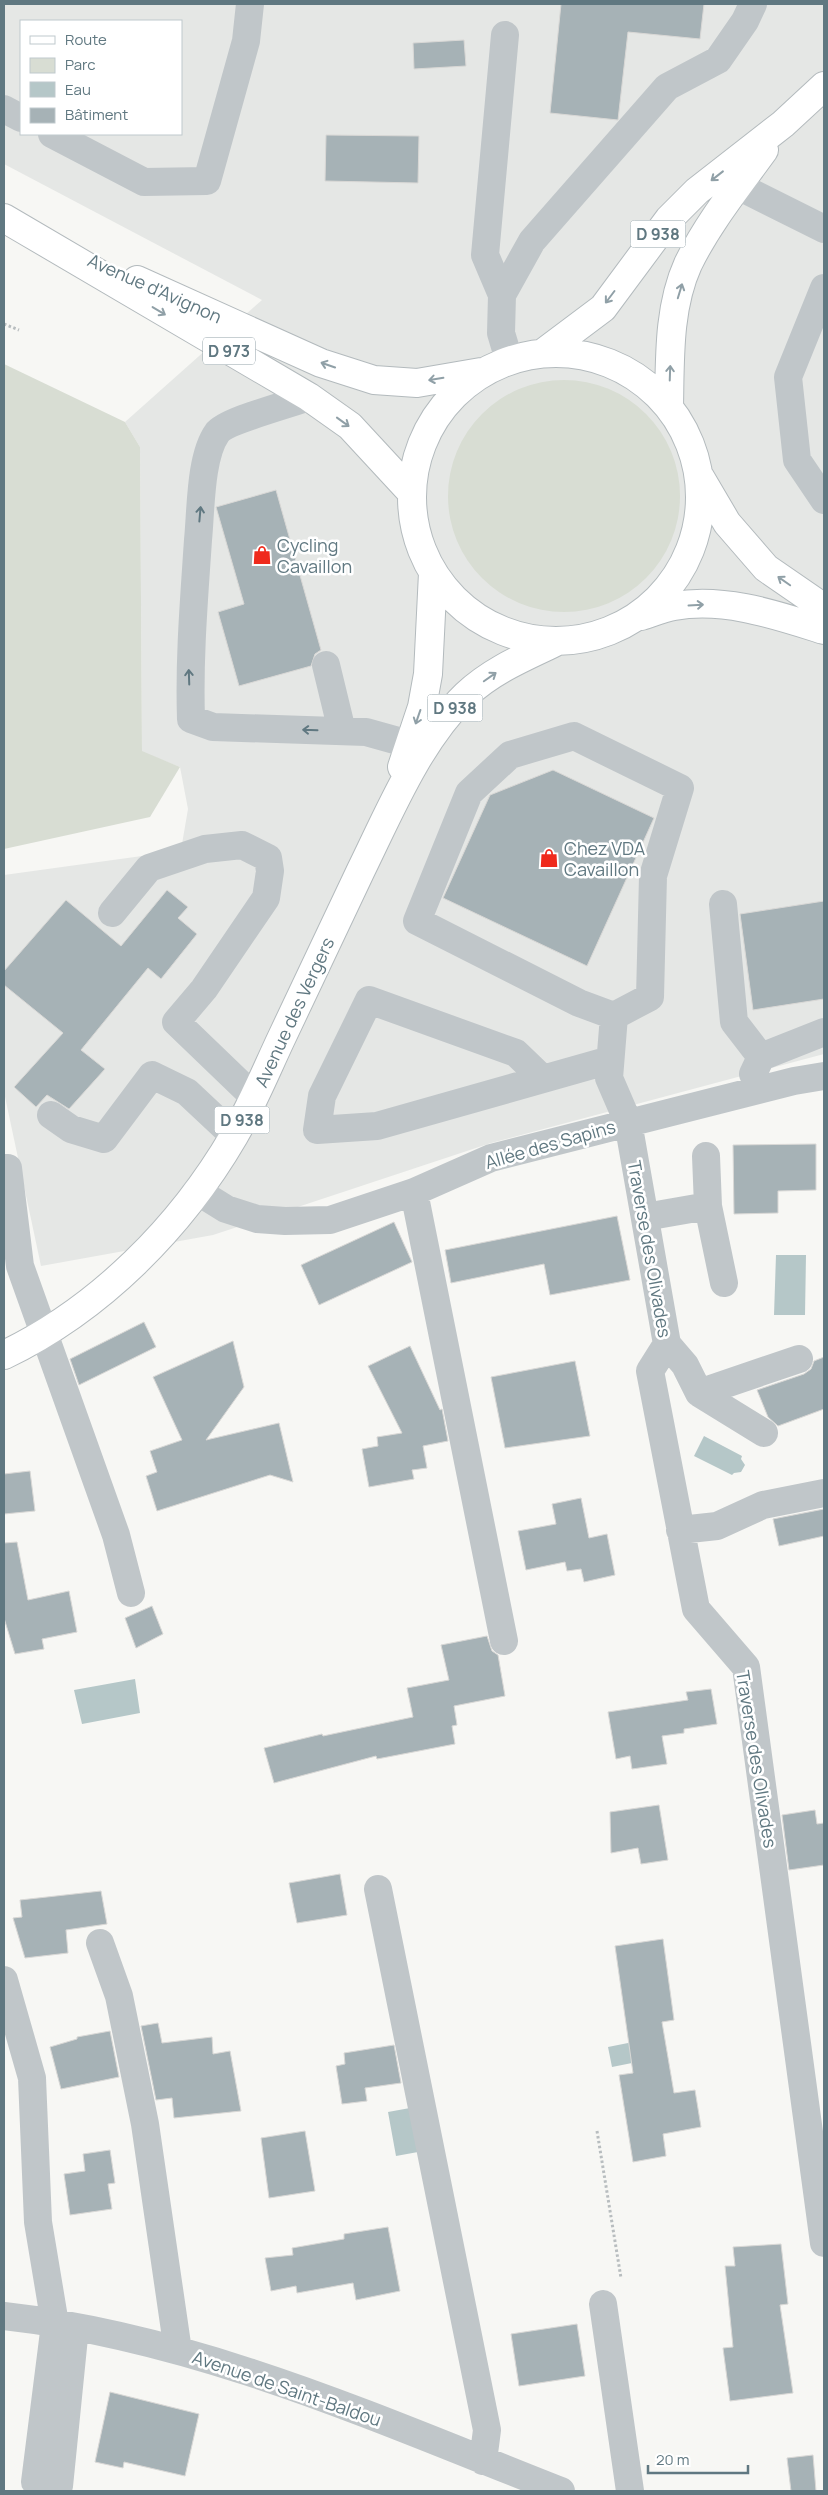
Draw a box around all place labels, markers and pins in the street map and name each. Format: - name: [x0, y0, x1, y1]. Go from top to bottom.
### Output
- place label: Cycling Cavaillon: [277, 533, 352, 578]
- shop icon: Cycling Cavaillon: [251, 544, 273, 566]
- place label: Chez VDA Cavaillon: [564, 836, 646, 881]
- shop icon: Chez VDA Cavaillon: [538, 847, 560, 869]

